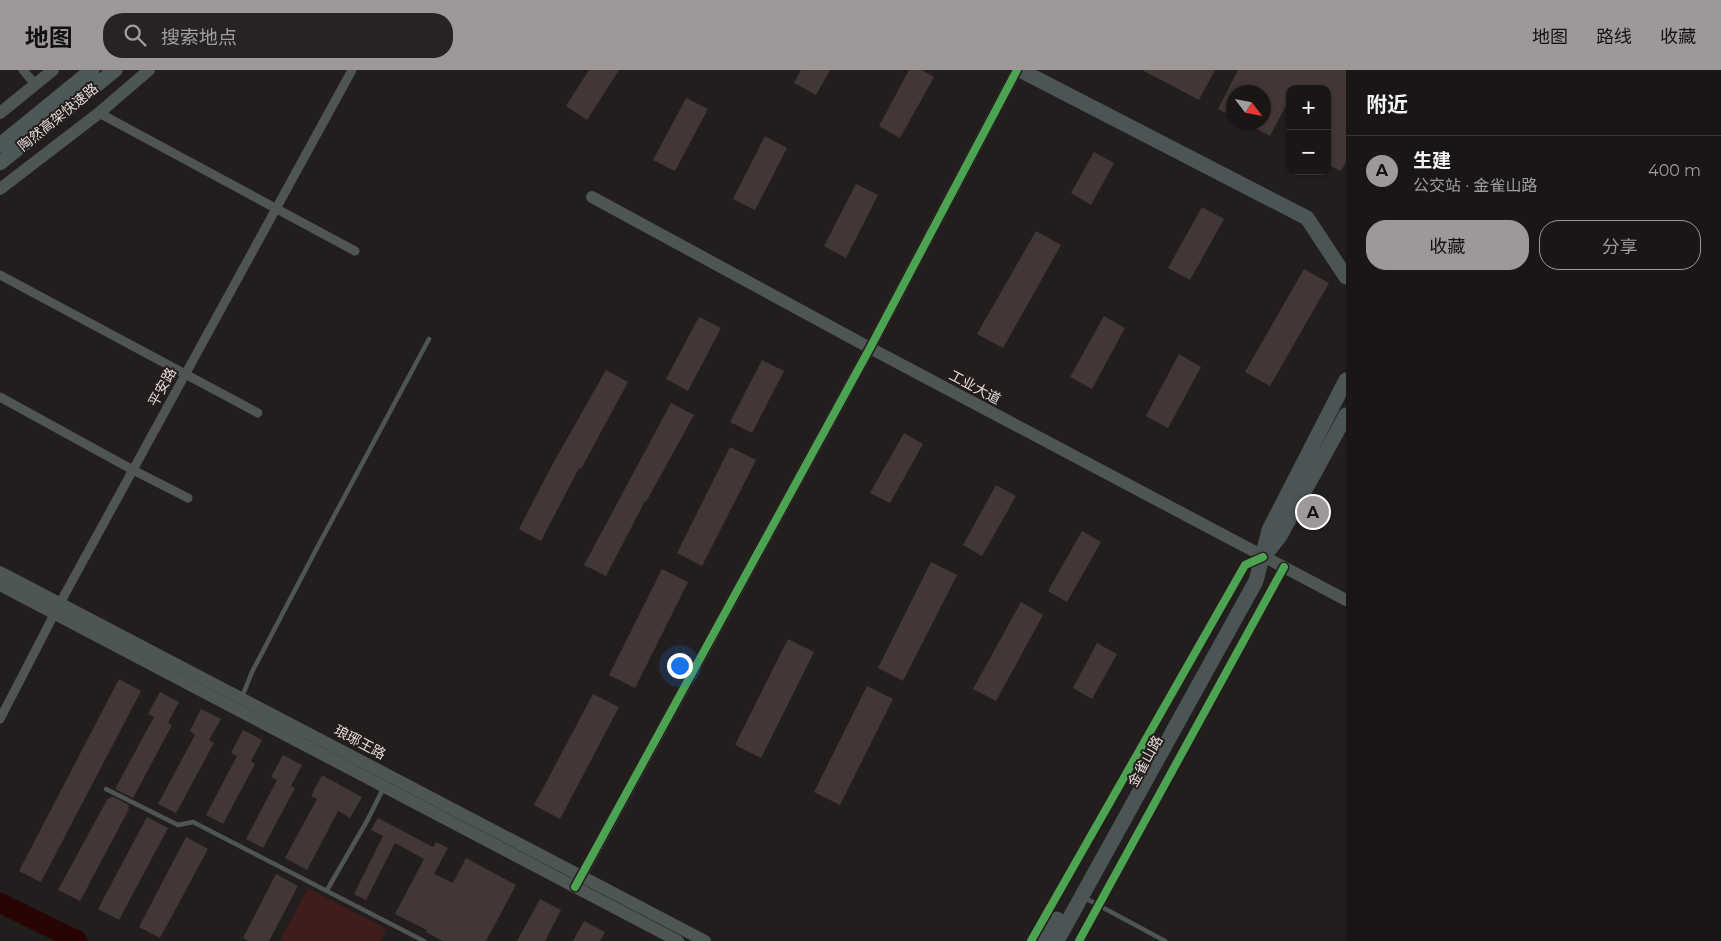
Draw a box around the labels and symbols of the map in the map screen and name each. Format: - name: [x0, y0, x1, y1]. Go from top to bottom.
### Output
- street label: 陶然高架快速路: [14, 79, 102, 155]
- north arrow: [1226, 85, 1271, 130]
- street label: 平安路: [144, 364, 180, 410]
- street label: 工业大道: [946, 366, 1004, 408]
- pin: A: [1297, 493, 1329, 531]
- your location: [667, 653, 693, 679]
- street label: 琅琊王路: [331, 721, 389, 763]
- street label: 金雀山路: [1124, 732, 1166, 790]

